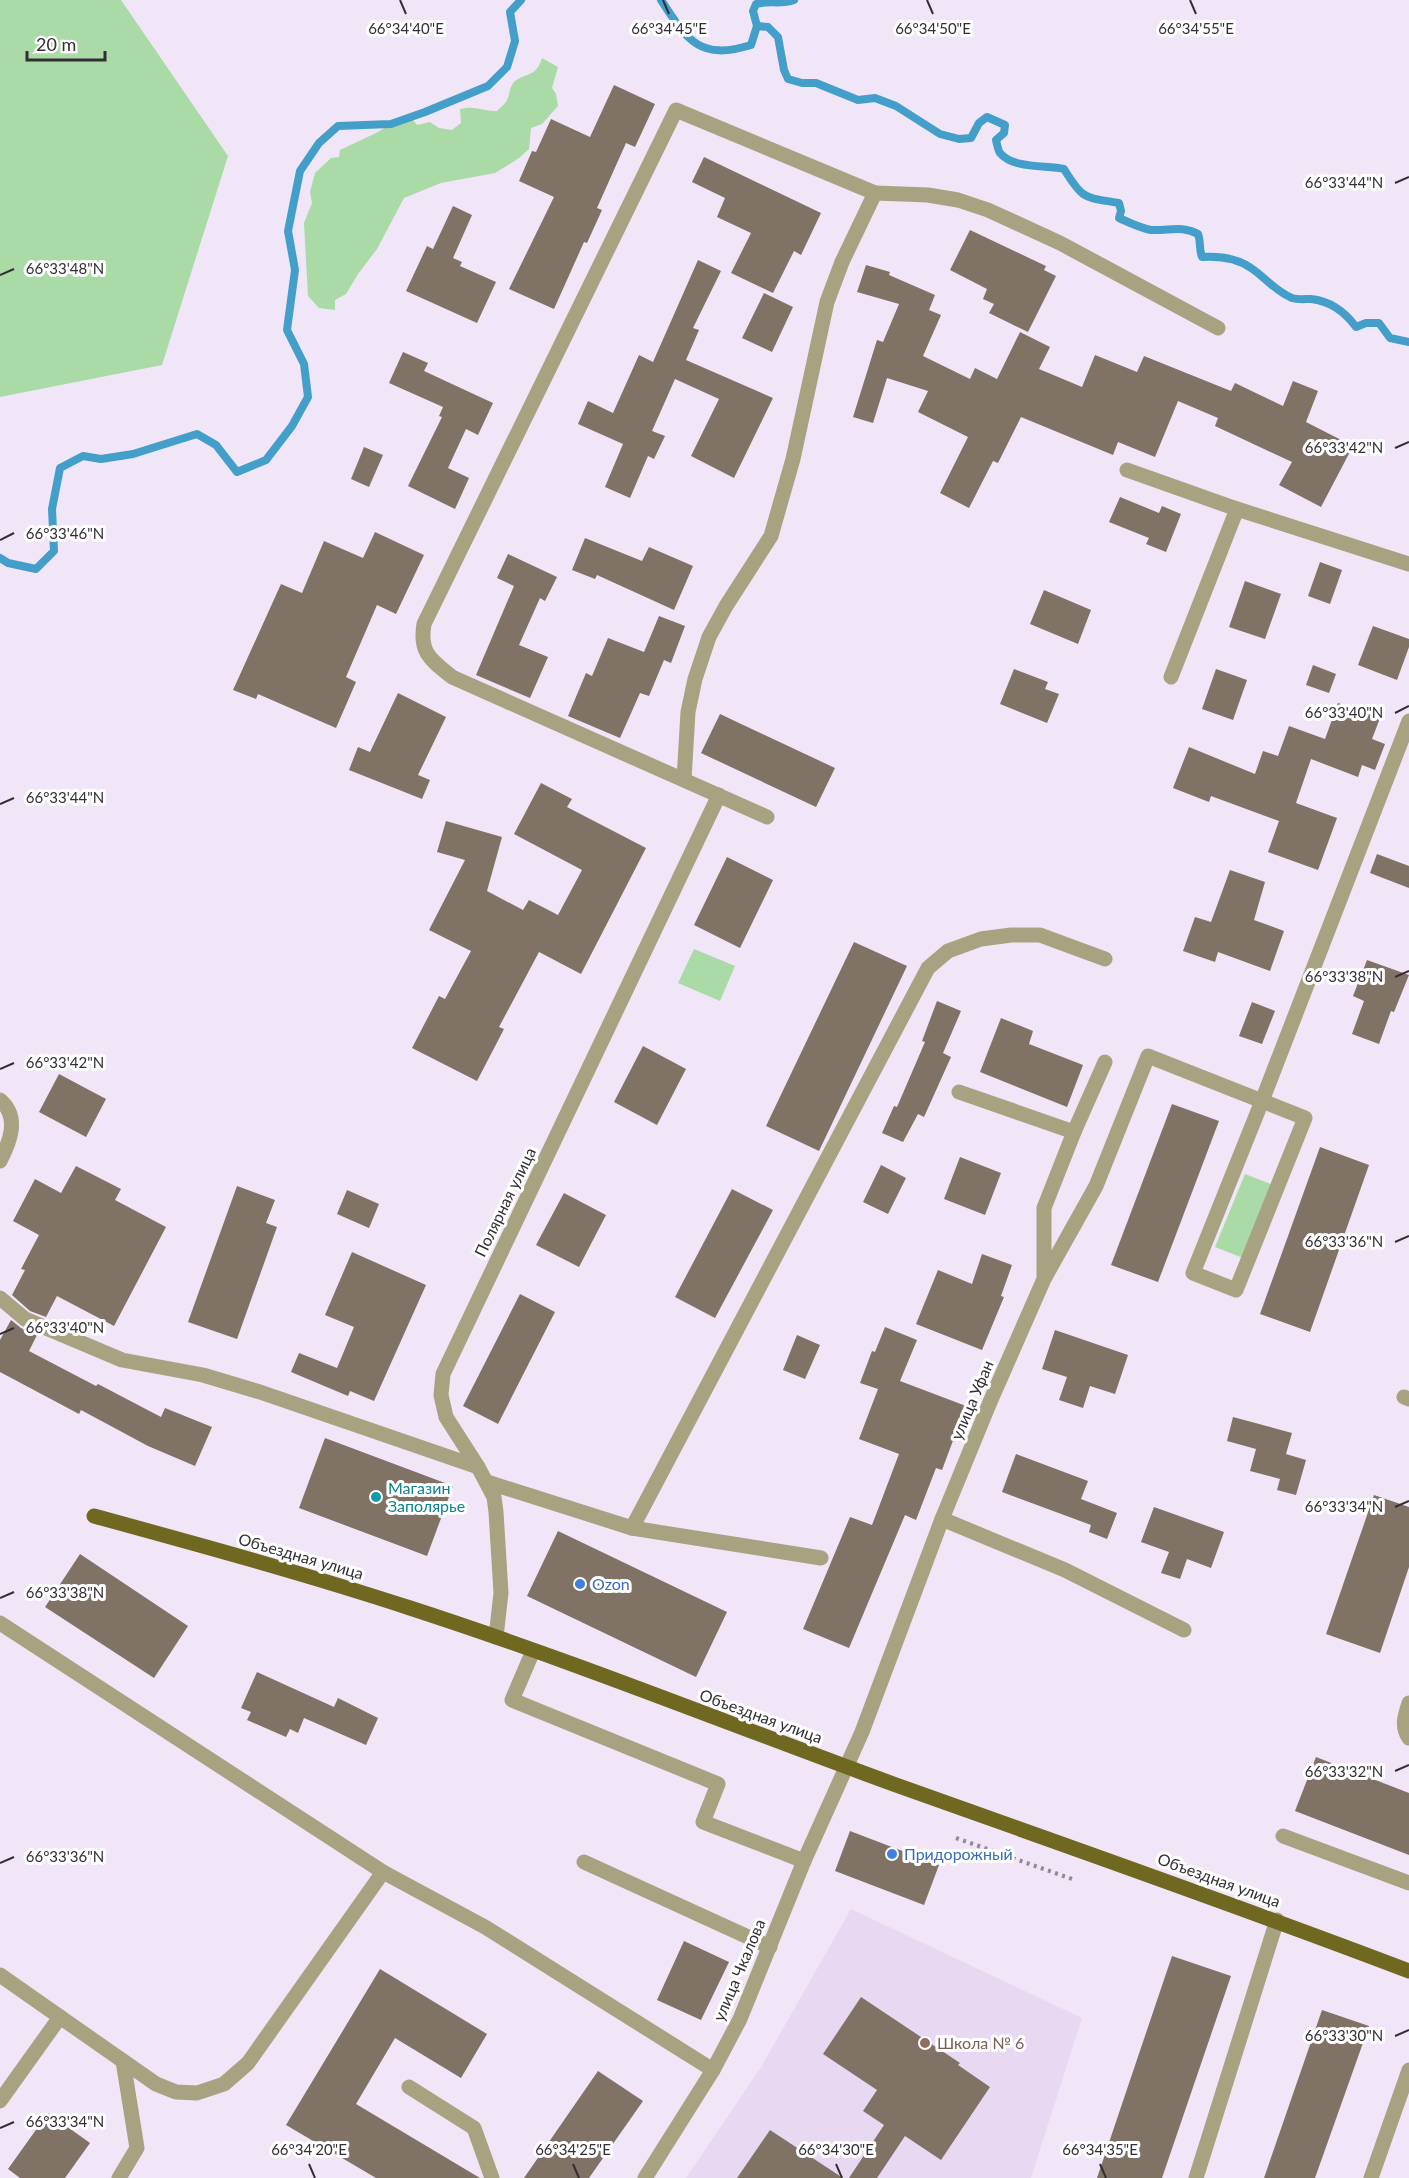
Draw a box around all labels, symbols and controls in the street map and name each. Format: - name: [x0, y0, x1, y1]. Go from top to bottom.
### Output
- text: 66°34'40"E: [368, 19, 444, 37]
- text: 66°34'45"E: [631, 19, 707, 37]
- text: 66°34'50"E: [895, 19, 971, 37]
- text: 66°34'55"E: [1158, 19, 1234, 37]
- scale bar: [27, 24, 105, 62]
- text: 20 m: [36, 33, 76, 55]
- text: 66°33'44"N: [1305, 173, 1383, 191]
- text: 66°33'48"N: [26, 259, 104, 277]
- text: 66°33'42"N: [1305, 438, 1383, 456]
- text: 66°33'46"N: [26, 524, 104, 542]
- text: 66°33'40"N: [1305, 703, 1383, 721]
- text: 66°33'44"N: [26, 788, 104, 806]
- text: 66°33'38"N: [1305, 967, 1383, 985]
- text: 66°33'42"N: [26, 1053, 104, 1071]
- street label: Полярная улица: [470, 1144, 539, 1260]
- text: 66°33'36"N: [1305, 1232, 1383, 1250]
- text: 66°33'40"N: [26, 1318, 104, 1336]
- street label: улица Уфан: [946, 1357, 997, 1442]
- place label: Магазин Заполярье: [388, 1478, 465, 1515]
- marker: Магазин Заполярье: [369, 1490, 383, 1504]
- text: 66°33'34"N: [1305, 1497, 1383, 1515]
- street label: Объездная улица: [236, 1529, 366, 1582]
- place label: Ozon: [592, 1574, 630, 1593]
- marker: Ozon: [573, 1577, 587, 1591]
- text: 66°33'38"N: [26, 1583, 104, 1601]
- street label: Объездная улица: [697, 1685, 825, 1747]
- text: 66°33'32"N: [1305, 1762, 1383, 1780]
- place label: Придорожный: [904, 1844, 1013, 1863]
- text: 66°33'36"N: [26, 1847, 104, 1865]
- marker: Придорожный: [885, 1847, 899, 1861]
- street label: Объездная улица: [1155, 1849, 1283, 1911]
- street label: улица Чкалова: [709, 1916, 769, 2024]
- text: 66°33'30"N: [1305, 2026, 1383, 2044]
- place label: Школа № 6: [937, 2033, 1024, 2052]
- marker: Школа № 6: [918, 2036, 932, 2050]
- text: 66°33'34"N: [26, 2112, 104, 2130]
- text: 66°34'20"E: [271, 2140, 347, 2158]
- text: 66°34'25"E: [535, 2140, 611, 2158]
- text: 66°34'30"E: [798, 2140, 874, 2158]
- text: 66°34'35"E: [1062, 2140, 1138, 2158]

